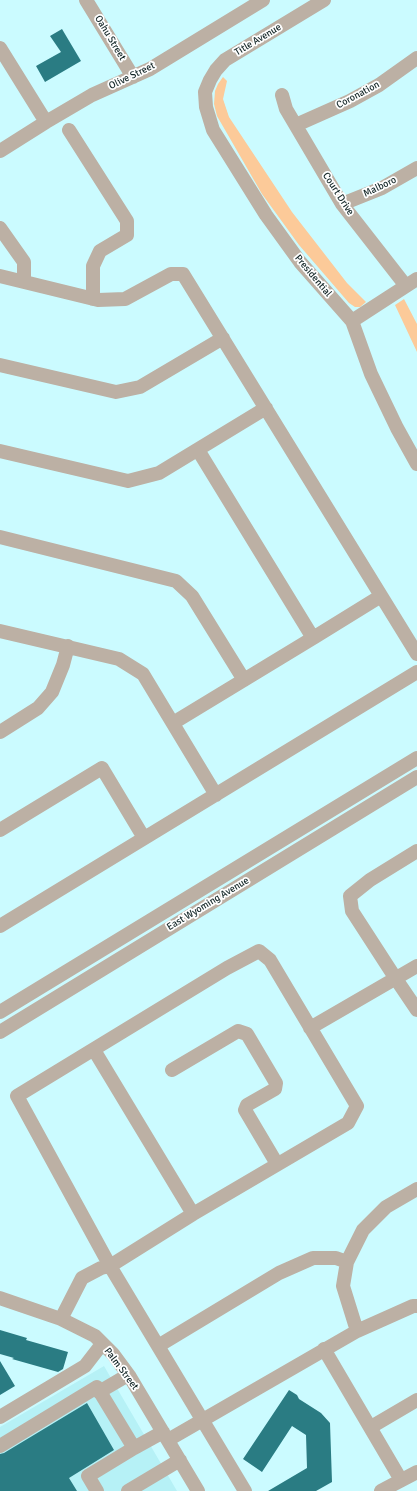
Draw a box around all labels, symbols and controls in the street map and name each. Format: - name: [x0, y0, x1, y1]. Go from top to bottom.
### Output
- street label: Oahu Street: [92, 13, 128, 63]
- street label: Title Avenue: [232, 21, 284, 59]
- street label: Olive Street: [107, 60, 157, 92]
- street label: Coronation: [334, 79, 382, 111]
- street label: Court Drive: [320, 170, 356, 218]
- street label: Malboro: [362, 174, 398, 200]
- street label: Presidential: [292, 253, 334, 299]
- street label: East Wyoming Avenue: [165, 875, 251, 933]
- street label: Palm Street: [101, 1346, 141, 1392]

